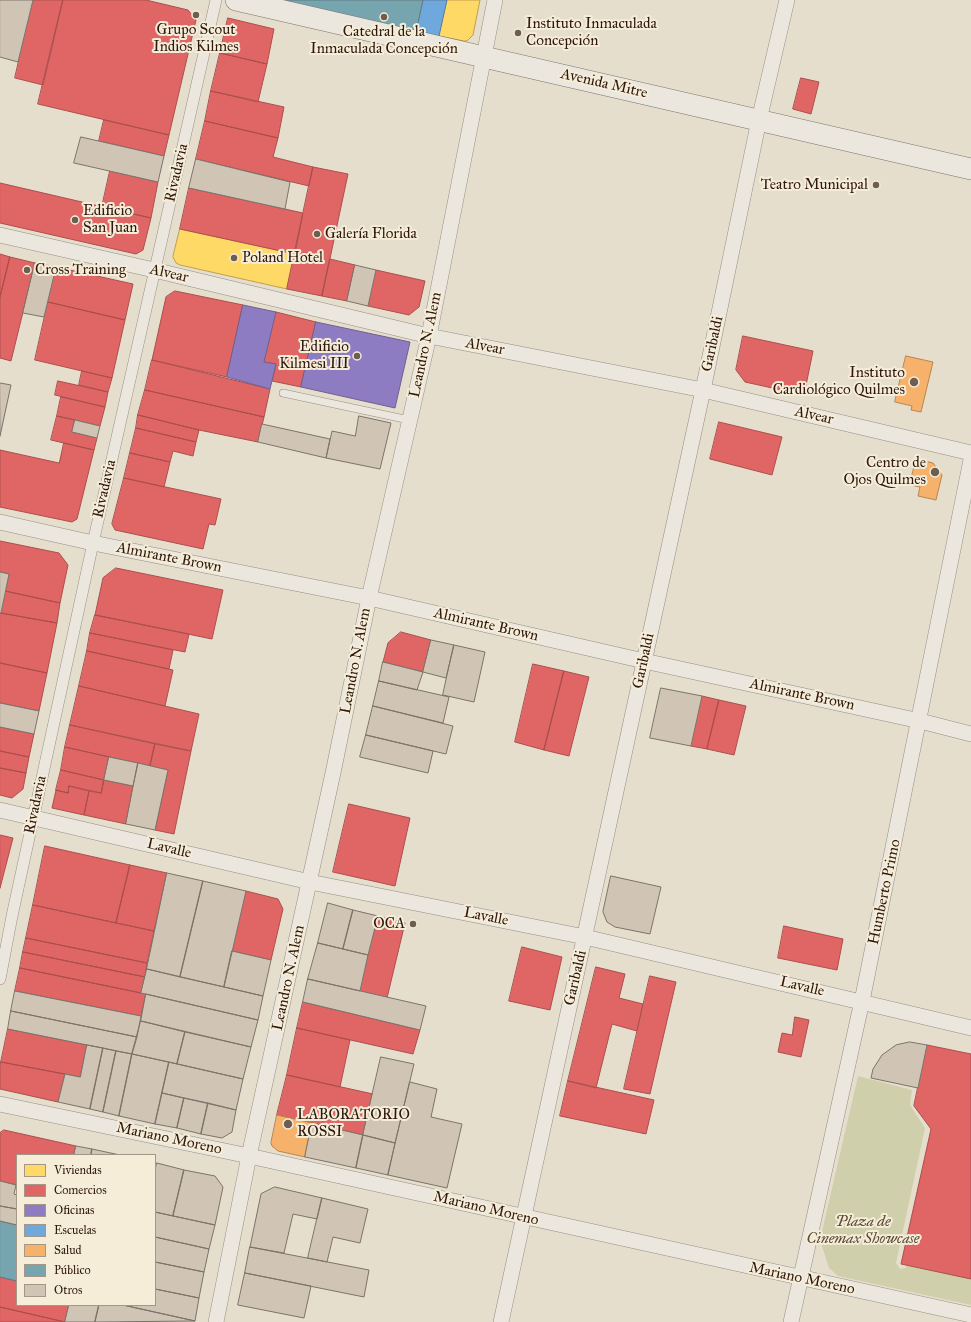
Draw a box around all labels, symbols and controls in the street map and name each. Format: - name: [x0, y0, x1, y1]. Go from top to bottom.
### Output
- marker: Grupo Scout Indios Kilmes: [191, 10, 201, 20]
- marker: Catedral de la Inmaculada Concepción: [379, 12, 389, 22]
- place label: Instituto Inmaculada Concepción: [526, 15, 657, 50]
- place label: Grupo Scout Indios Kilmes: [153, 21, 239, 56]
- place label: Catedral de la Inmaculada Concepción: [310, 23, 458, 58]
- marker: Instituto Inmaculada Concepción: [513, 28, 523, 38]
- street label: Avenida Mitre: [559, 65, 649, 103]
- street label: Rivadavia: [162, 142, 192, 204]
- place label: Teatro Municipal: [761, 176, 868, 194]
- marker: Teatro Municipal: [871, 180, 881, 190]
- place label: Edificio San Juan: [83, 202, 137, 237]
- marker: Edificio San Juan: [70, 215, 80, 225]
- place label: Galería Florida: [325, 225, 417, 243]
- marker: Galería Florida: [312, 229, 322, 239]
- place label: Poland Hotel: [242, 249, 323, 267]
- marker: Poland Hotel: [229, 253, 239, 263]
- place label: Cross Training: [35, 261, 126, 279]
- street label: Alvear: [148, 261, 190, 287]
- marker: Cross Training: [22, 265, 32, 275]
- street label: Leandro N. Alem: [406, 291, 446, 399]
- street label: Garibaldi: [698, 315, 728, 373]
- street label: Alvear: [464, 334, 506, 360]
- place label: Edificio Kilmesi III: [279, 338, 349, 373]
- marker: Edificio Kilmesi III: [352, 351, 362, 361]
- place label: Instituto Cardiológico Quilmes: [773, 364, 905, 399]
- marker: Instituto Cardiológico Quilmes: [908, 376, 920, 388]
- street label: Alvear: [793, 403, 835, 429]
- place label: Centro de Ojos Quilmes: [843, 454, 926, 489]
- street label: Rivadavia: [90, 458, 120, 520]
- marker: Centro de Ojos Quilmes: [929, 466, 941, 478]
- street label: Almirante Brown: [115, 539, 223, 577]
- street label: Almirante Brown: [432, 604, 540, 646]
- street label: Leandro N. Alem: [337, 607, 375, 715]
- street label: Garibaldi: [629, 632, 659, 690]
- street label: Almirante Brown: [748, 675, 856, 715]
- street label: Rivadavia: [21, 774, 51, 836]
- street label: Lavalle: [145, 835, 193, 863]
- street label: Humberto Primo: [865, 838, 905, 946]
- street label: Lavalle: [462, 904, 510, 930]
- place label: OCA: [373, 915, 405, 933]
- marker: OCA: [408, 919, 418, 929]
- street label: Leandro N. Alem: [269, 924, 309, 1032]
- street label: Garibaldi: [561, 949, 591, 1007]
- street label: Lavalle: [778, 973, 826, 1001]
- place label: LABORATORIO ROSSI: [297, 1106, 410, 1141]
- marker: LABORATORIO ROSSI: [282, 1118, 294, 1130]
- street label: Mariano Moreno: [115, 1119, 223, 1159]
- legend: [16, 1154, 156, 1306]
- text: Viviendas: [54, 1163, 102, 1177]
- text: Comercios: [54, 1183, 107, 1197]
- street label: Mariano Moreno: [432, 1188, 540, 1230]
- text: Oficinas: [54, 1203, 94, 1217]
- park label: Plaza de Cinemax Showcase: [807, 1213, 919, 1248]
- text: Escuelas: [54, 1223, 96, 1237]
- text: Salud: [54, 1243, 82, 1257]
- street label: Mariano Moreno: [748, 1259, 856, 1299]
- text: Público: [54, 1263, 91, 1277]
- text: Otros: [54, 1283, 82, 1297]

